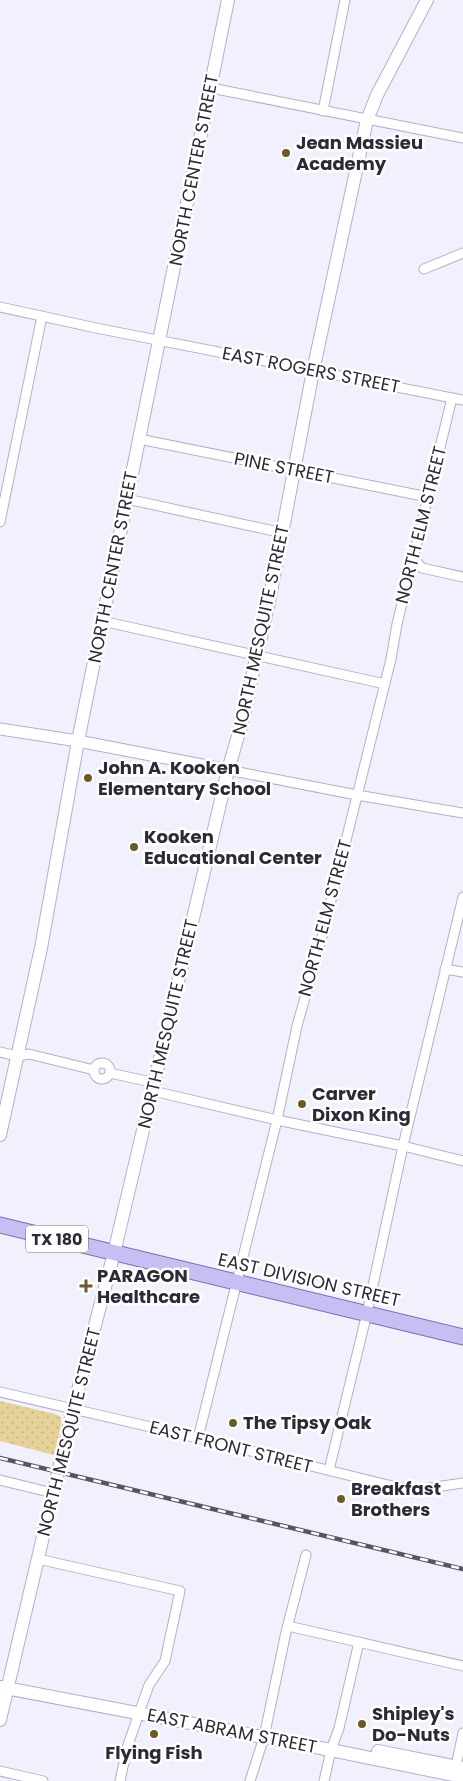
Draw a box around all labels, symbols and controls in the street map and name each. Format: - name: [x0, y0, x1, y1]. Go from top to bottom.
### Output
- street label: NORTH CENTER STREET: [163, 72, 224, 268]
- place label: Jean Massieu Academy: [296, 130, 423, 176]
- marker: Jean Massieu Academy: [280, 147, 292, 159]
- street label: EAST ROGERS STREET: [220, 340, 402, 399]
- street label: NORTH ELM STREET: [389, 443, 452, 606]
- street label: PINE STREET: [232, 446, 336, 489]
- street label: NORTH CENTER STREET: [82, 469, 143, 665]
- street label: NORTH MESQUITE STREET: [226, 522, 295, 737]
- place label: John A. Kooken Elementary School: [98, 755, 271, 801]
- marker: John A. Kooken Elementary School: [82, 772, 94, 784]
- place label: Kooken Educational Center: [144, 824, 322, 870]
- street label: NORTH ELM STREET: [292, 836, 358, 999]
- marker: Kooken Educational Center: [128, 841, 140, 853]
- street label: NORTH MESQUITE STREET: [131, 917, 204, 1131]
- place label: Carver Dixon King: [312, 1081, 411, 1127]
- marker: Carver Dixon King: [296, 1098, 308, 1110]
- road number: TX 180: [26, 1226, 88, 1252]
- street label: EAST DIVISION STREET: [216, 1246, 403, 1313]
- place label: PARAGON Healthcare: [97, 1263, 200, 1309]
- marker: PARAGON Healthcare: [79, 1279, 93, 1293]
- street label: NORTH MESQUITE STREET: [30, 1325, 107, 1539]
- place label: The Tipsy Oak: [243, 1410, 372, 1435]
- street label: EAST FRONT STREET: [147, 1414, 316, 1479]
- marker: The Tipsy Oak: [227, 1417, 239, 1429]
- place label: Breakfast Brothers: [351, 1476, 441, 1522]
- marker: Breakfast Brothers: [335, 1493, 347, 1505]
- place label: Shipley's Do-Nuts: [372, 1701, 455, 1747]
- street label: EAST ABRAM STREET: [145, 1702, 319, 1759]
- marker: Shipley's Do-Nuts: [356, 1718, 368, 1730]
- marker: Flying Fish: [148, 1728, 160, 1740]
- place label: Flying Fish: [105, 1740, 203, 1765]

